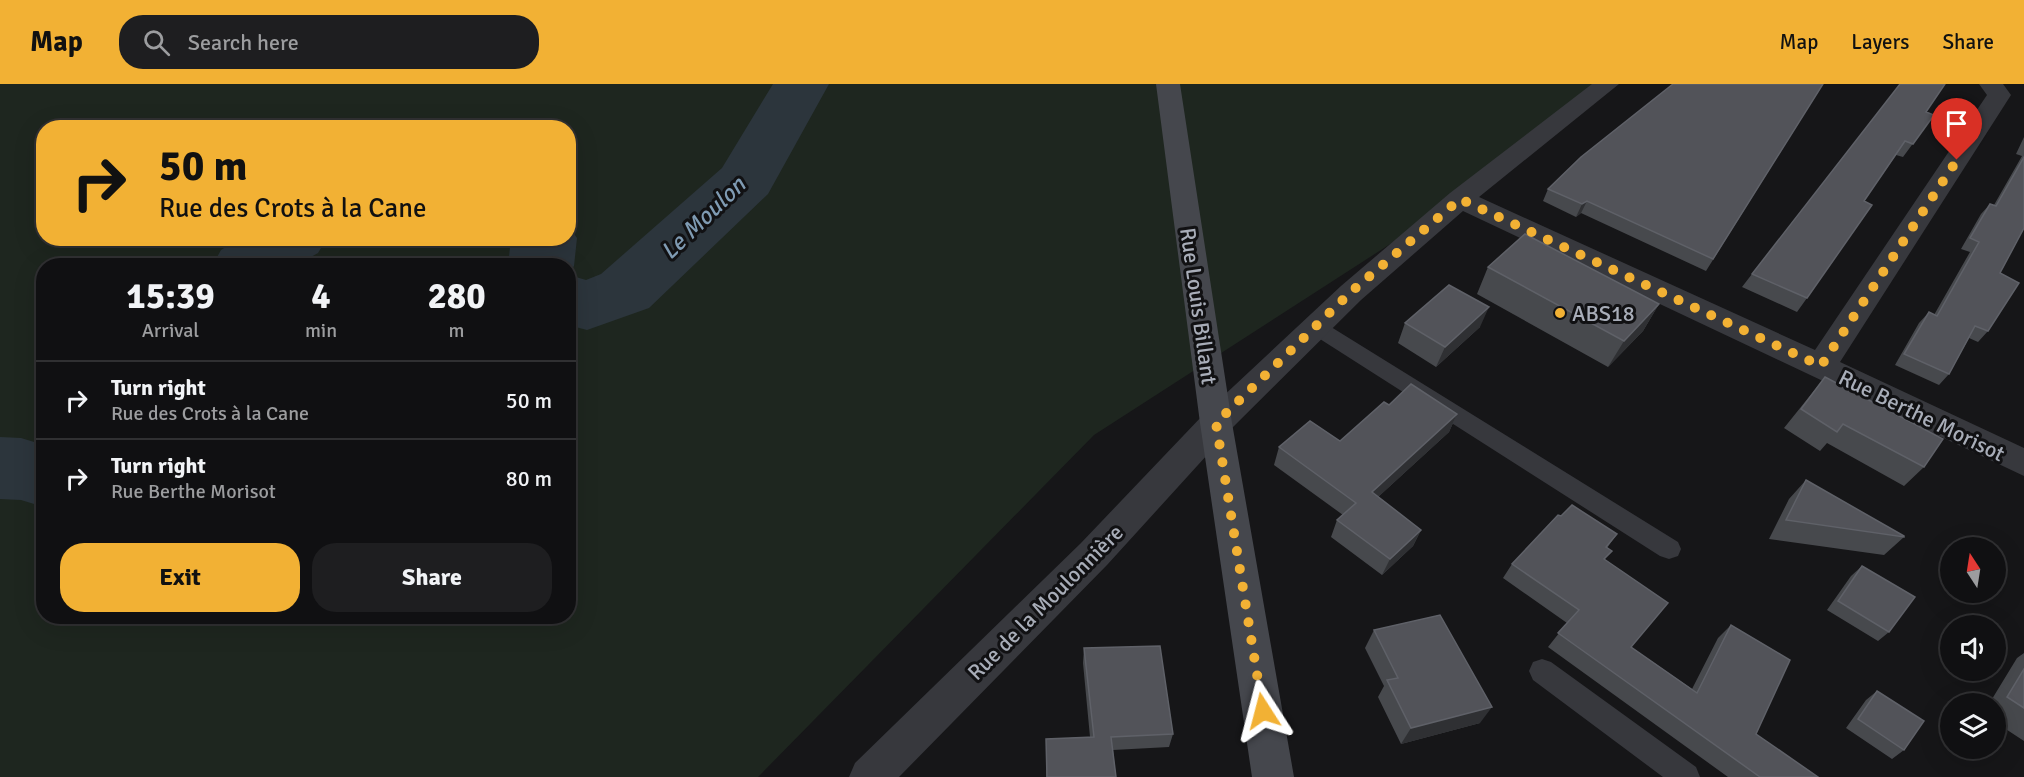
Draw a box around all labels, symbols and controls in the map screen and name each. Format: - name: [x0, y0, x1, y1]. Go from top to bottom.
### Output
- search box: [119, 15, 539, 69]
- text: Map: [30, 25, 83, 59]
- icon: search: [140, 26, 173, 59]
- text: Search here: [188, 29, 299, 56]
- text: Map: [1780, 29, 1818, 55]
- text: Layers: [1851, 29, 1909, 55]
- text: Share: [1942, 29, 1994, 55]
- pin: [1931, 98, 1982, 160]
- icon: arrive: [1940, 107, 1973, 140]
- text: 50 m: [159, 141, 248, 192]
- icon: right: [60, 144, 138, 222]
- water label: Le Moulon: [654, 170, 752, 266]
- text: Rue des Crots à la Cane: [159, 192, 426, 225]
- street label: Rue Louis Billant: [1174, 226, 1223, 387]
- text: 15:39: [126, 274, 215, 319]
- text: 4: [311, 274, 331, 319]
- text: 280: [427, 274, 486, 319]
- place label: ABS18: [1572, 300, 1635, 327]
- marker: ABS18: [1553, 306, 1567, 320]
- text: Arrival: [142, 318, 199, 343]
- text: min: [305, 318, 337, 343]
- text: m: [449, 318, 465, 343]
- street label: Rue Berthe Morisot: [1834, 364, 2009, 467]
- text: Turn right: [111, 374, 206, 401]
- icon: right: [60, 384, 93, 417]
- text: 50 m: [506, 387, 552, 414]
- text: Rue des Crots à la Cane: [111, 401, 309, 426]
- text: Turn right: [111, 452, 206, 479]
- icon: right: [60, 462, 93, 495]
- text: 80 m: [506, 465, 552, 492]
- text: Rue Berthe Morisot: [111, 479, 276, 504]
- street label: Rue de la Moulonnière: [962, 519, 1129, 686]
- north arrow: [1940, 537, 2006, 603]
- map controls: [1940, 537, 2006, 759]
- button: Exit: [60, 543, 300, 612]
- button: Share: [312, 543, 552, 612]
- button: sound: [1940, 615, 2006, 681]
- position arrow: [1231, 679, 1295, 743]
- button: layers: [1940, 693, 2006, 759]

